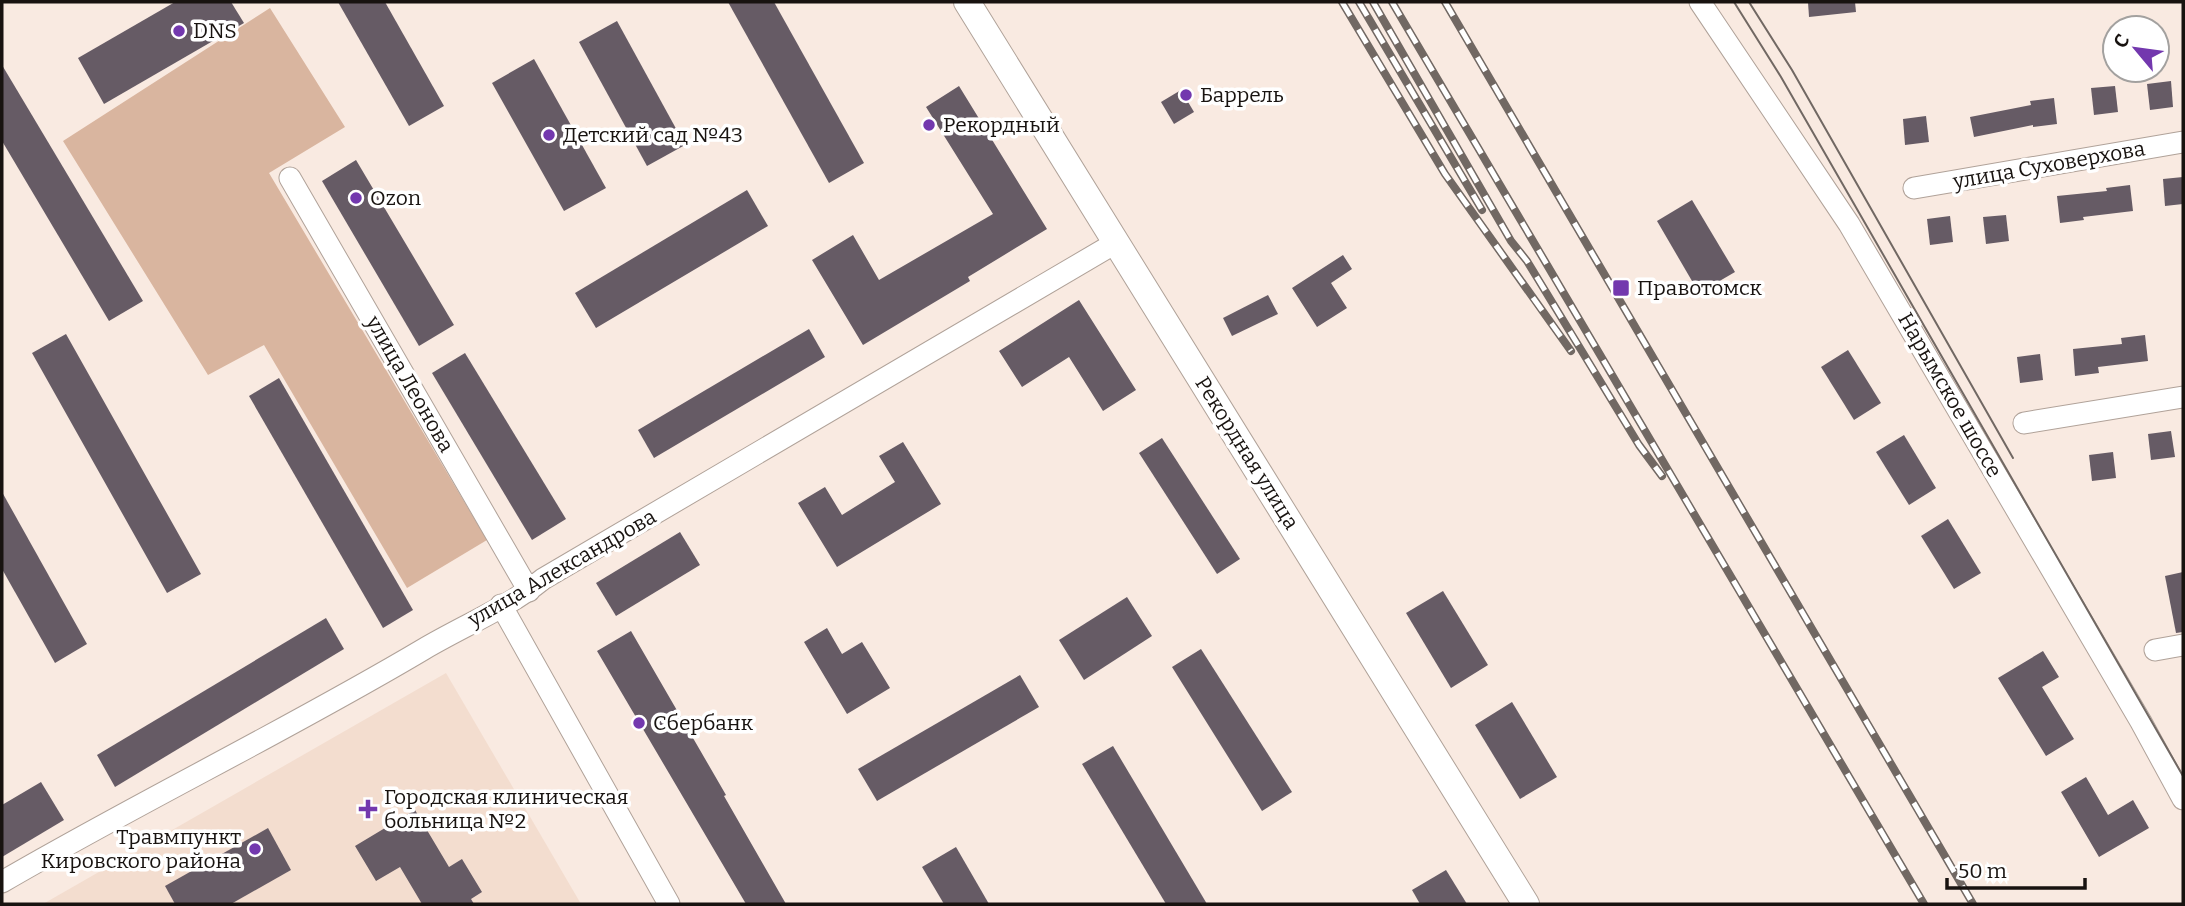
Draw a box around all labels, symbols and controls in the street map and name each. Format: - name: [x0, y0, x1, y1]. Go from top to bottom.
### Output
- north arrow: [2101, 14, 2171, 84]
- place label: DNS: [193, 18, 237, 44]
- marker: DNS: [171, 23, 187, 39]
- text: С: [2109, 30, 2135, 52]
- place label: Баррель: [1200, 82, 1284, 108]
- marker: Баррель: [1178, 87, 1194, 103]
- place label: Рекордный: [943, 112, 1060, 138]
- marker: Рекордный: [921, 117, 937, 133]
- place label: Детский сад №43: [563, 122, 743, 148]
- marker: Детский сад №43: [541, 127, 557, 143]
- street label: улица Суховерхова: [1950, 135, 2148, 195]
- place label: Ozon: [370, 185, 421, 211]
- marker: Ozon: [348, 190, 364, 206]
- place label: Правотомск: [1637, 275, 1763, 301]
- marker: Правотомск: [1611, 278, 1631, 298]
- street label: Нарымское шоссе: [1892, 308, 2008, 482]
- street label: улица Леонова: [360, 310, 460, 457]
- street label: Рекордная улица: [1189, 372, 1305, 535]
- street label: улица Александрова: [462, 503, 661, 633]
- place label: Сбербанк: [653, 710, 754, 736]
- marker: Сбербанк: [631, 715, 647, 731]
- place label: Городская клиническая больница №2: [384, 784, 628, 834]
- marker: Городская клиническая больница №2: [358, 799, 378, 819]
- place label: Травмпункт Кировского района: [41, 824, 241, 874]
- marker: Травмпункт Кировского района: [247, 841, 263, 857]
- scale bar: [1947, 846, 2085, 890]
- text: 50 m: [1958, 858, 2007, 884]

